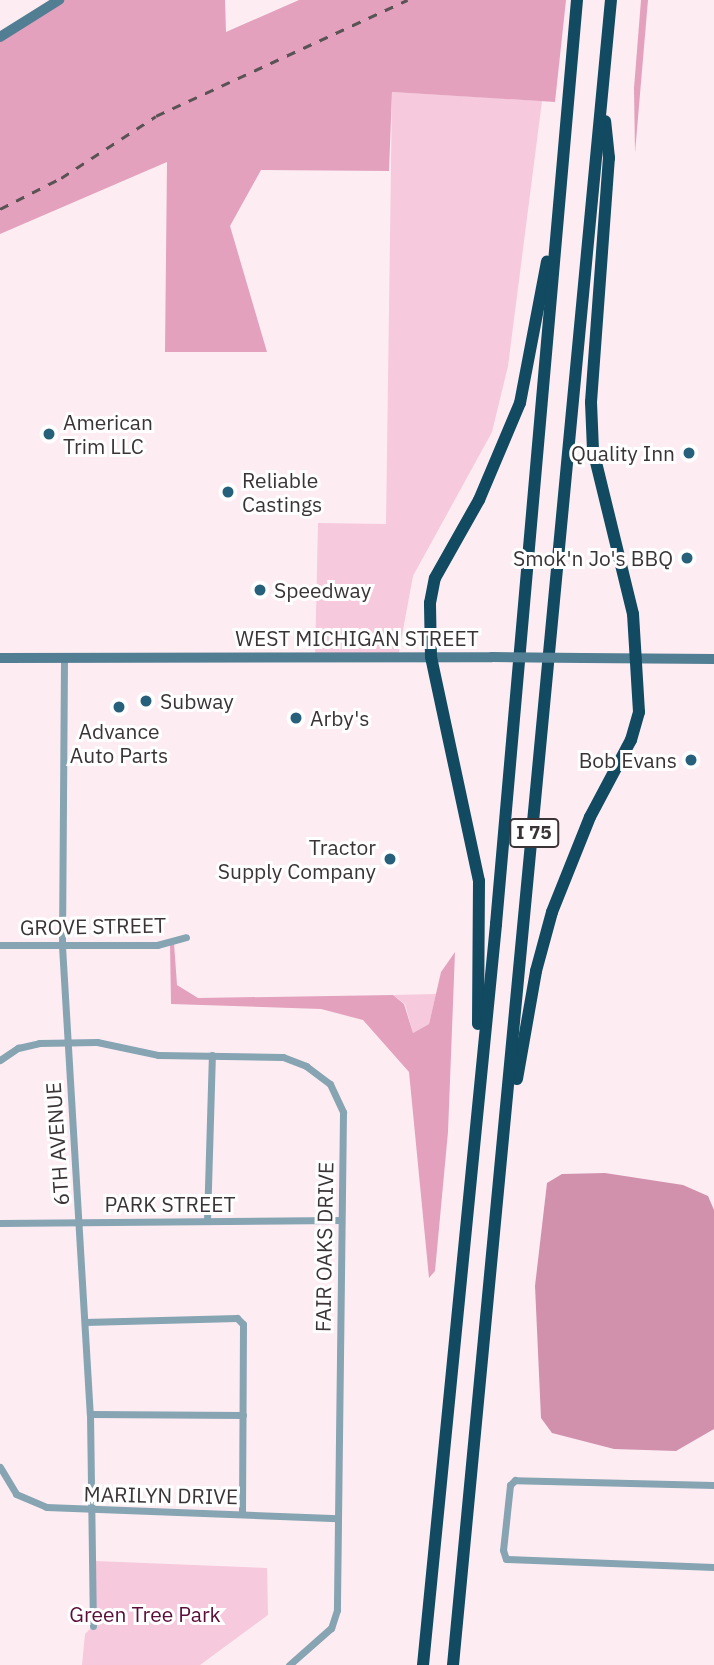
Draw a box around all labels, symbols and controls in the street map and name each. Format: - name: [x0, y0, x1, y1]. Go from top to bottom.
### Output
- place label: American Trim LLC: [63, 409, 153, 459]
- marker: American Trim LLC: [41, 426, 57, 442]
- place label: Quality Inn: [571, 440, 675, 466]
- marker: Quality Inn: [681, 445, 697, 461]
- place label: Reliable Castings: [242, 467, 322, 517]
- marker: Reliable Castings: [220, 484, 236, 500]
- place label: Smok'n Jo's BBQ: [513, 545, 673, 571]
- marker: Smok'n Jo's BBQ: [679, 550, 695, 566]
- place label: Speedway: [274, 577, 371, 603]
- marker: Speedway: [252, 582, 268, 598]
- street label: WEST MICHIGAN STREET: [235, 625, 479, 651]
- place label: Subway: [160, 688, 234, 714]
- marker: Subway: [138, 693, 154, 709]
- marker: Advance Auto Parts: [111, 699, 127, 715]
- place label: Arby's: [310, 705, 369, 731]
- marker: Arby's: [288, 710, 304, 726]
- place label: Advance Auto Parts: [70, 718, 168, 768]
- place label: Bob Evans: [579, 747, 677, 773]
- marker: Bob Evans: [683, 752, 699, 768]
- road number: I 75: [508, 818, 560, 848]
- place label: Tractor Supply Company: [218, 834, 376, 884]
- marker: Tractor Supply Company: [382, 851, 398, 867]
- street label: GROVE STREET: [20, 912, 166, 940]
- street label: 6TH AVENUE: [40, 1082, 74, 1206]
- street label: FAIR OAKS DRIVE: [310, 1162, 338, 1332]
- street label: PARK STREET: [105, 1191, 235, 1217]
- street label: MARILYN DRIVE: [84, 1481, 238, 1509]
- park label: Green Tree Park: [69, 1601, 221, 1627]

